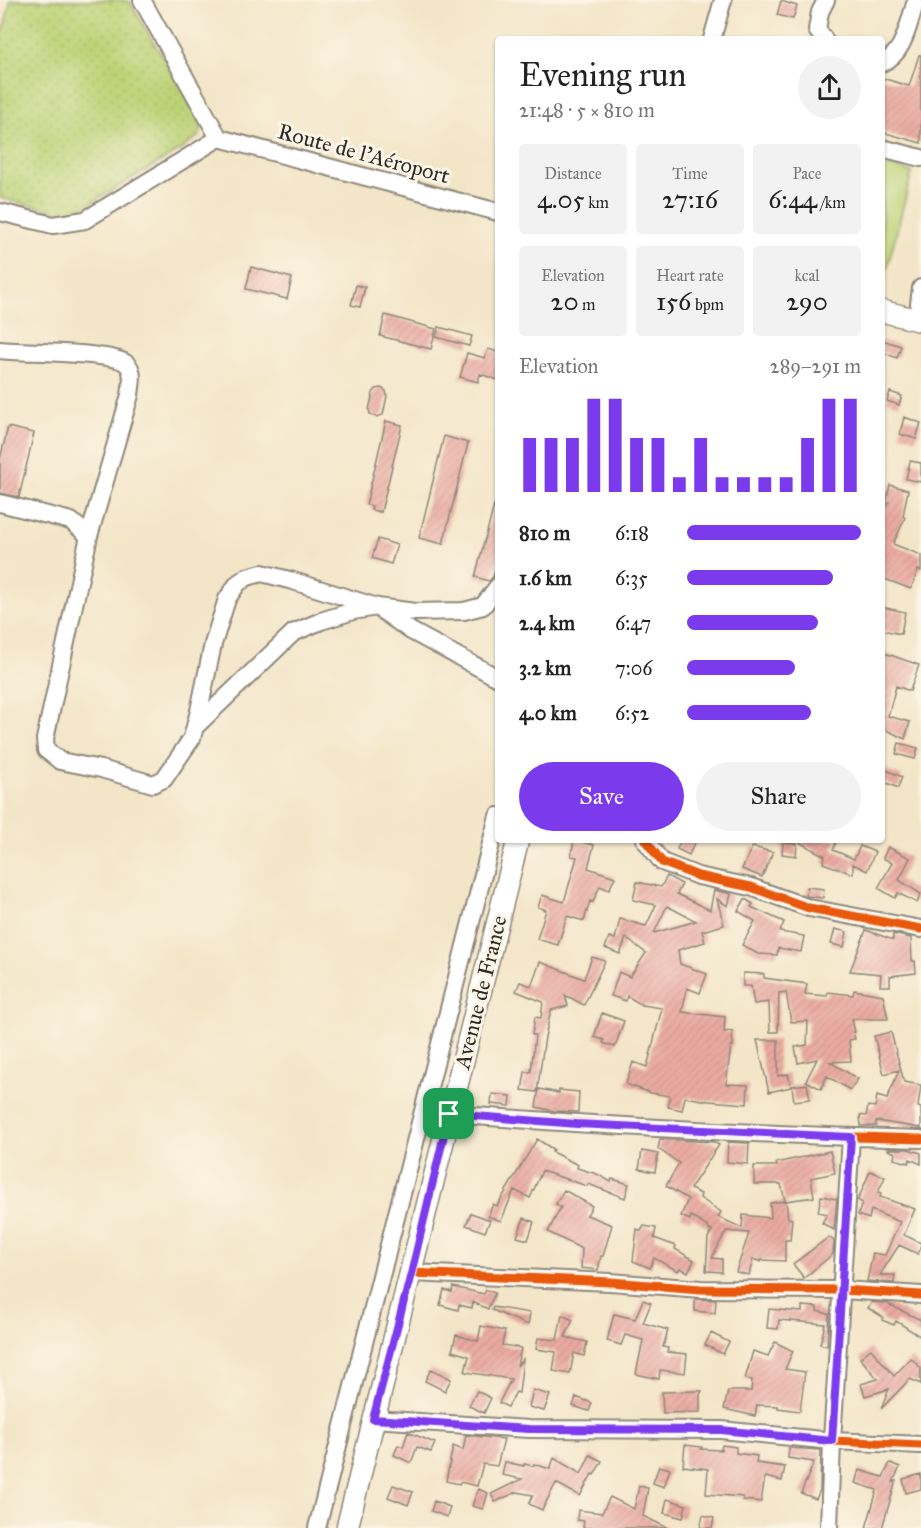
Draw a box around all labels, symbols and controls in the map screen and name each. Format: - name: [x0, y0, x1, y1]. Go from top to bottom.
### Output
- text: Evening run: [519, 55, 686, 95]
- button: share: [798, 56, 861, 119]
- text: 21:48 · 5 × 810 m: [519, 98, 655, 122]
- street label: Route de l'Aéroport: [275, 118, 453, 189]
- text: Distance: [544, 164, 602, 183]
- text: Time: [672, 164, 708, 183]
- text: Pace: [792, 164, 822, 183]
- text: 4.05: [537, 183, 585, 215]
- text: 27:16: [662, 183, 718, 215]
- text: 6:44: [768, 183, 817, 215]
- text: km: [585, 193, 609, 212]
- text: /km: [817, 193, 846, 212]
- text: Elevation: [541, 266, 605, 285]
- text: Heart rate: [656, 266, 724, 285]
- text: kcal: [794, 266, 820, 285]
- text: 20: [551, 285, 579, 317]
- text: 156: [656, 285, 691, 317]
- text: 290: [786, 285, 828, 317]
- text: m: [579, 295, 595, 314]
- text: bpm: [691, 295, 724, 314]
- text: Elevation: [519, 354, 598, 378]
- text: 289–291 m: [770, 354, 861, 378]
- text: 810 m: [519, 521, 570, 545]
- text: 6:18: [615, 521, 649, 545]
- text: 1.6 km: [519, 566, 572, 590]
- text: 6:35: [615, 566, 648, 590]
- text: 2.4 km: [519, 611, 575, 635]
- text: 6:47: [615, 611, 651, 635]
- text: 3.2 km: [519, 656, 571, 680]
- text: 7:06: [615, 656, 653, 680]
- text: 4.0 km: [519, 701, 577, 725]
- text: 6:52: [615, 701, 649, 725]
- button: Save: [519, 762, 684, 831]
- button: Share: [696, 762, 861, 831]
- street label: Avenue de France: [448, 912, 513, 1073]
- pin: [423, 1088, 474, 1139]
- icon: arrive: [432, 1097, 465, 1130]

